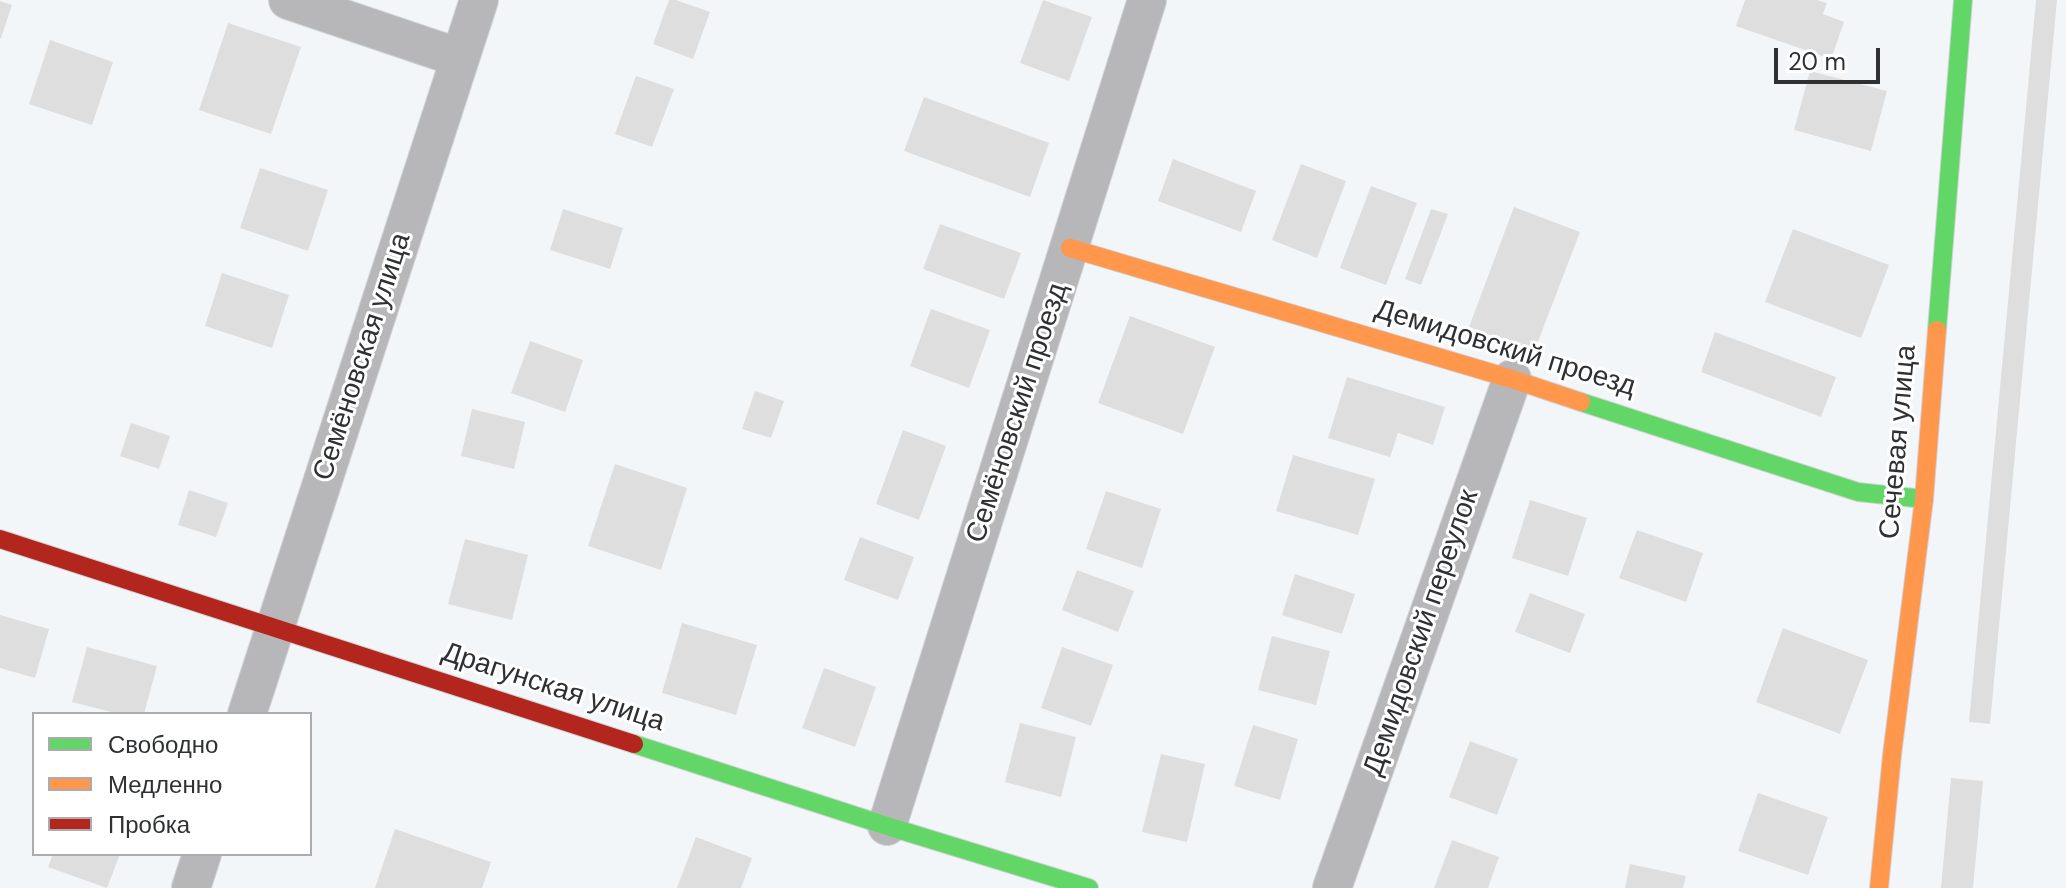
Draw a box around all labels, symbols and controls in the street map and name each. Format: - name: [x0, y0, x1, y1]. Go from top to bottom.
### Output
- scale bar: [1778, 32, 1884, 82]
- text: 20 m: [1788, 46, 1846, 77]
- street label: Семёновская улица: [307, 229, 419, 485]
- street label: Семёновский проезд: [960, 279, 1076, 547]
- street label: Демидовский проезд: [1371, 293, 1639, 405]
- street label: Сечевая улица: [1874, 344, 1924, 540]
- street label: Демидовский переулок: [1357, 486, 1487, 780]
- street label: Драгунская улица: [438, 636, 668, 740]
- legend: [32, 712, 312, 856]
- text: Свободно: [108, 729, 218, 760]
- text: Медленно: [108, 769, 222, 800]
- text: Пробка: [108, 809, 190, 840]

